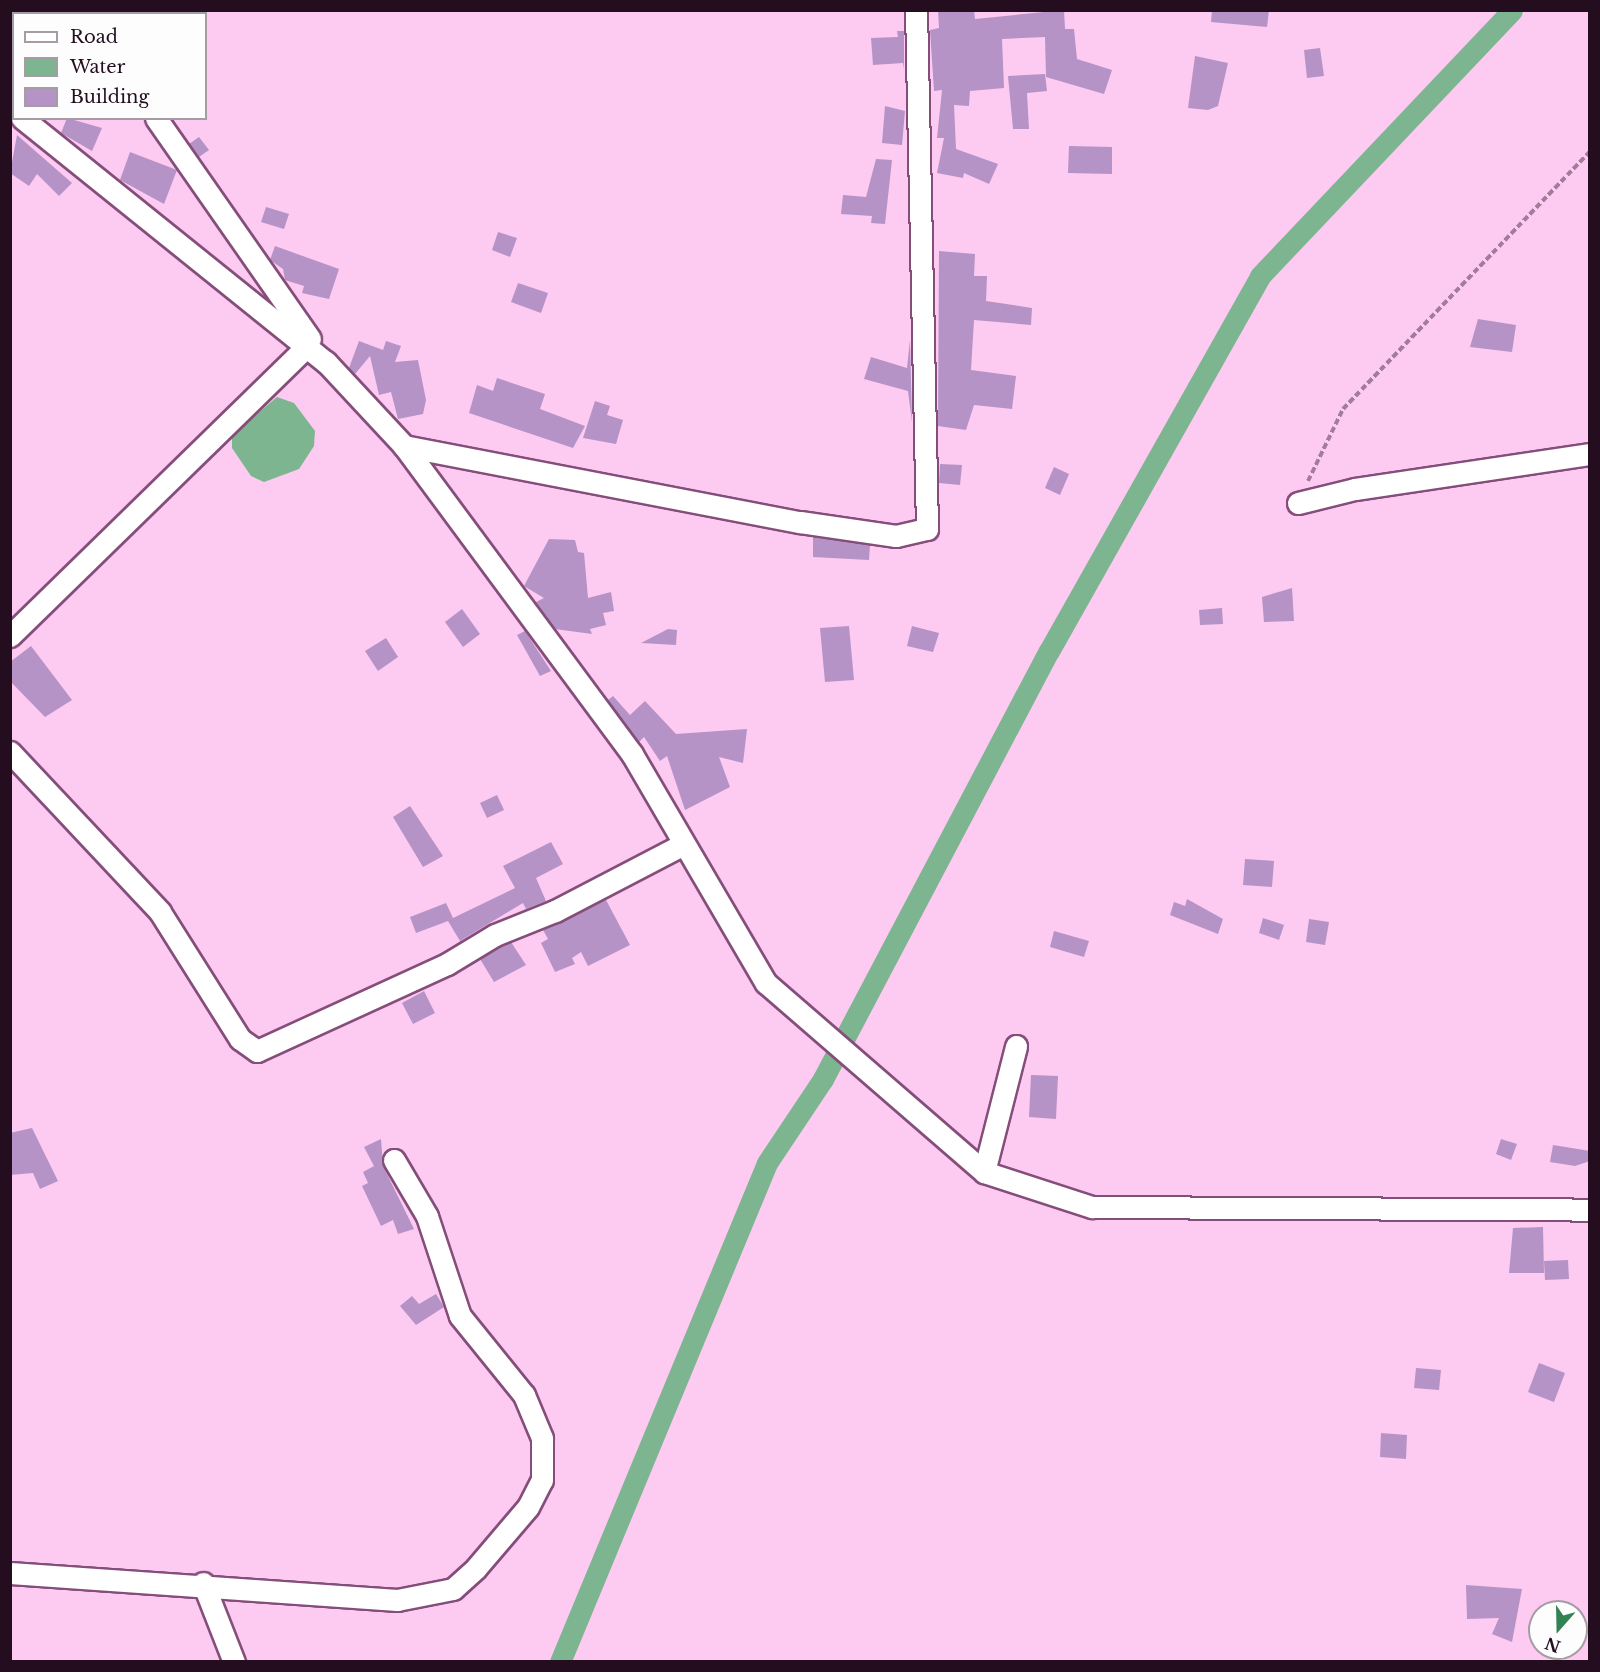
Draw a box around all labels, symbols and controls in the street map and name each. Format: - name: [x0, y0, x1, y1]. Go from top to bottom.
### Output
- legend: [12, 12, 207, 120]
- text: Road: [70, 26, 118, 48]
- text: Water: [70, 56, 125, 78]
- text: Building: [70, 86, 149, 108]
- north arrow: [1528, 1600, 1588, 1660]
- text: N: [1542, 1633, 1563, 1657]

